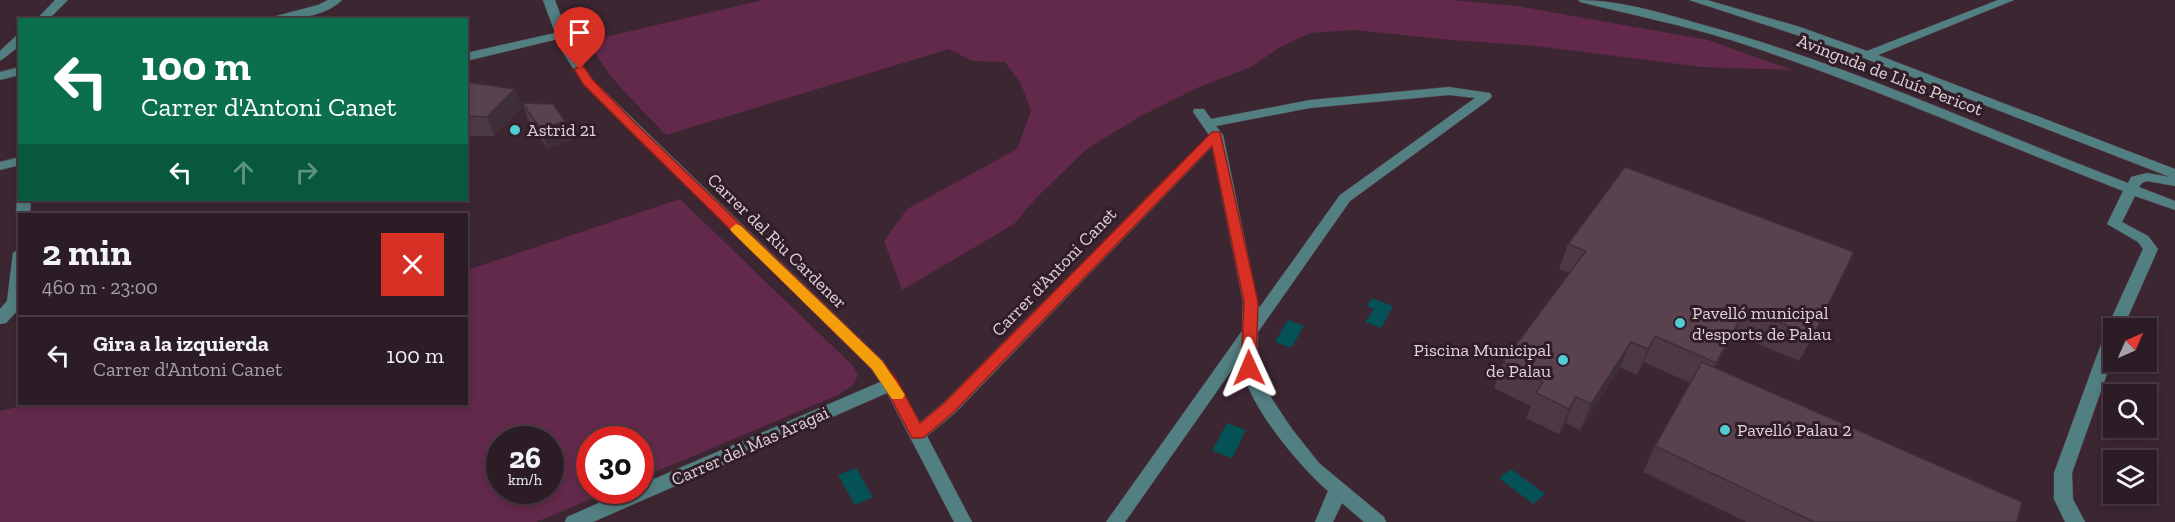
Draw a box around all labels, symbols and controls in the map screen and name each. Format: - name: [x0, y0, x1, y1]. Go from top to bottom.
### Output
- pin: [554, 7, 605, 69]
- icon: arrive: [563, 16, 596, 49]
- street label: Avinguda de Lluís Pericot: [1794, 29, 1986, 121]
- text: 100 m: [141, 40, 251, 91]
- icon: left: [42, 42, 120, 120]
- text: Carrer d'Antoni Canet: [141, 91, 397, 123]
- place label: Astrid 21: [527, 119, 596, 141]
- marker: Astrid 21: [508, 123, 522, 137]
- icon: left: [164, 156, 197, 189]
- icon: ahead: [227, 156, 260, 189]
- icon: right: [290, 156, 323, 189]
- street label: Carrer del Riu Cardener: [703, 169, 851, 313]
- street label: Carrer d'Antoni Canet: [987, 203, 1121, 341]
- text: 2 min: [42, 231, 132, 274]
- button: close: [381, 233, 444, 296]
- text: 460 m · 23:00: [42, 275, 158, 299]
- place label: Pavelló municipal d'esports de Palau: [1692, 302, 1832, 345]
- marker: Pavelló municipal d'esports de Palau: [1673, 316, 1687, 330]
- north arrow: [2103, 318, 2157, 372]
- map controls: [2103, 318, 2157, 504]
- text: Gira a la izquierda: [93, 330, 269, 357]
- position arrow: [1217, 336, 1281, 400]
- icon: left: [42, 339, 75, 372]
- place label: Piscina Municipal de Palau: [1414, 339, 1551, 382]
- text: 100 m: [386, 342, 444, 369]
- marker: Piscina Municipal de Palau: [1556, 353, 1570, 367]
- text: Carrer d'Antoni Canet: [93, 357, 282, 381]
- button: search: [2103, 384, 2157, 438]
- street label: Carrer del Mas Aragai: [668, 401, 832, 491]
- place label: Pavelló Palau 2: [1737, 419, 1852, 441]
- marker: Pavelló Palau 2: [1718, 423, 1732, 437]
- speed limit sign: 30: [576, 426, 654, 504]
- text: 26: [509, 440, 541, 476]
- button: layers: [2103, 450, 2157, 504]
- text: km/h: [508, 471, 542, 489]

